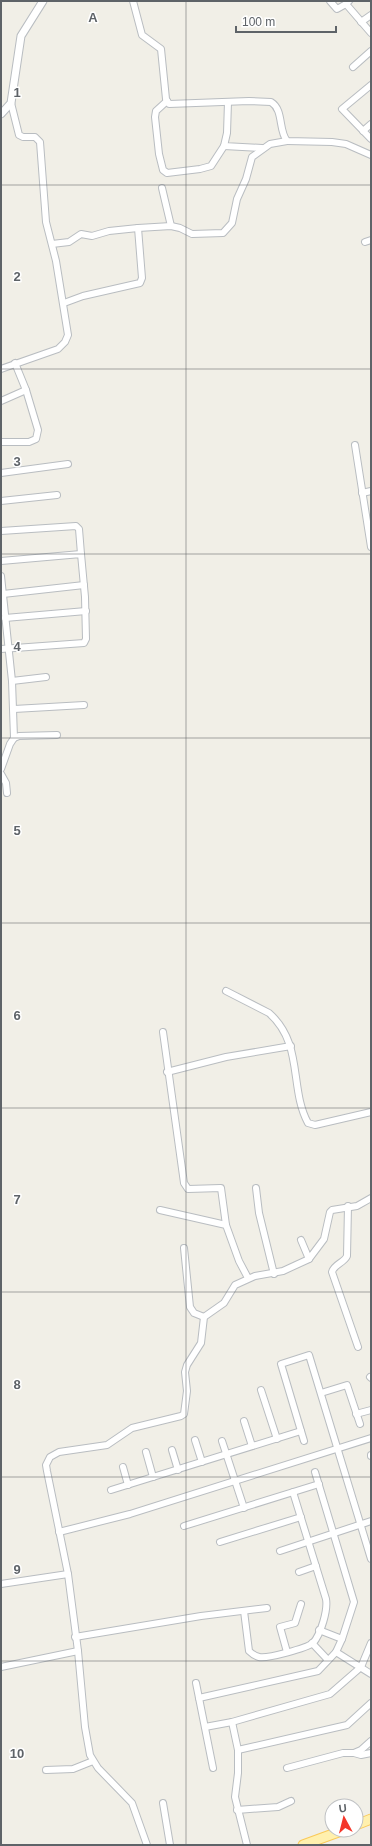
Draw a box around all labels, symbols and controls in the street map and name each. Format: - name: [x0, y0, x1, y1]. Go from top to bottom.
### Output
- scale bar: [236, 8, 336, 34]
- text: A: [88, 10, 98, 25]
- text: 100 m: [242, 15, 275, 29]
- text: 1: [13, 85, 21, 100]
- text: 2: [13, 269, 21, 284]
- text: 3: [13, 454, 21, 469]
- text: 4: [13, 639, 21, 654]
- text: 5: [13, 823, 21, 838]
- text: 6: [13, 1008, 21, 1023]
- text: 7: [13, 1192, 21, 1207]
- text: 8: [13, 1377, 21, 1392]
- text: 9: [13, 1562, 21, 1577]
- text: 10: [10, 1746, 24, 1761]
- north arrow: [324, 1798, 364, 1838]
- text: U: [338, 1802, 348, 1815]

